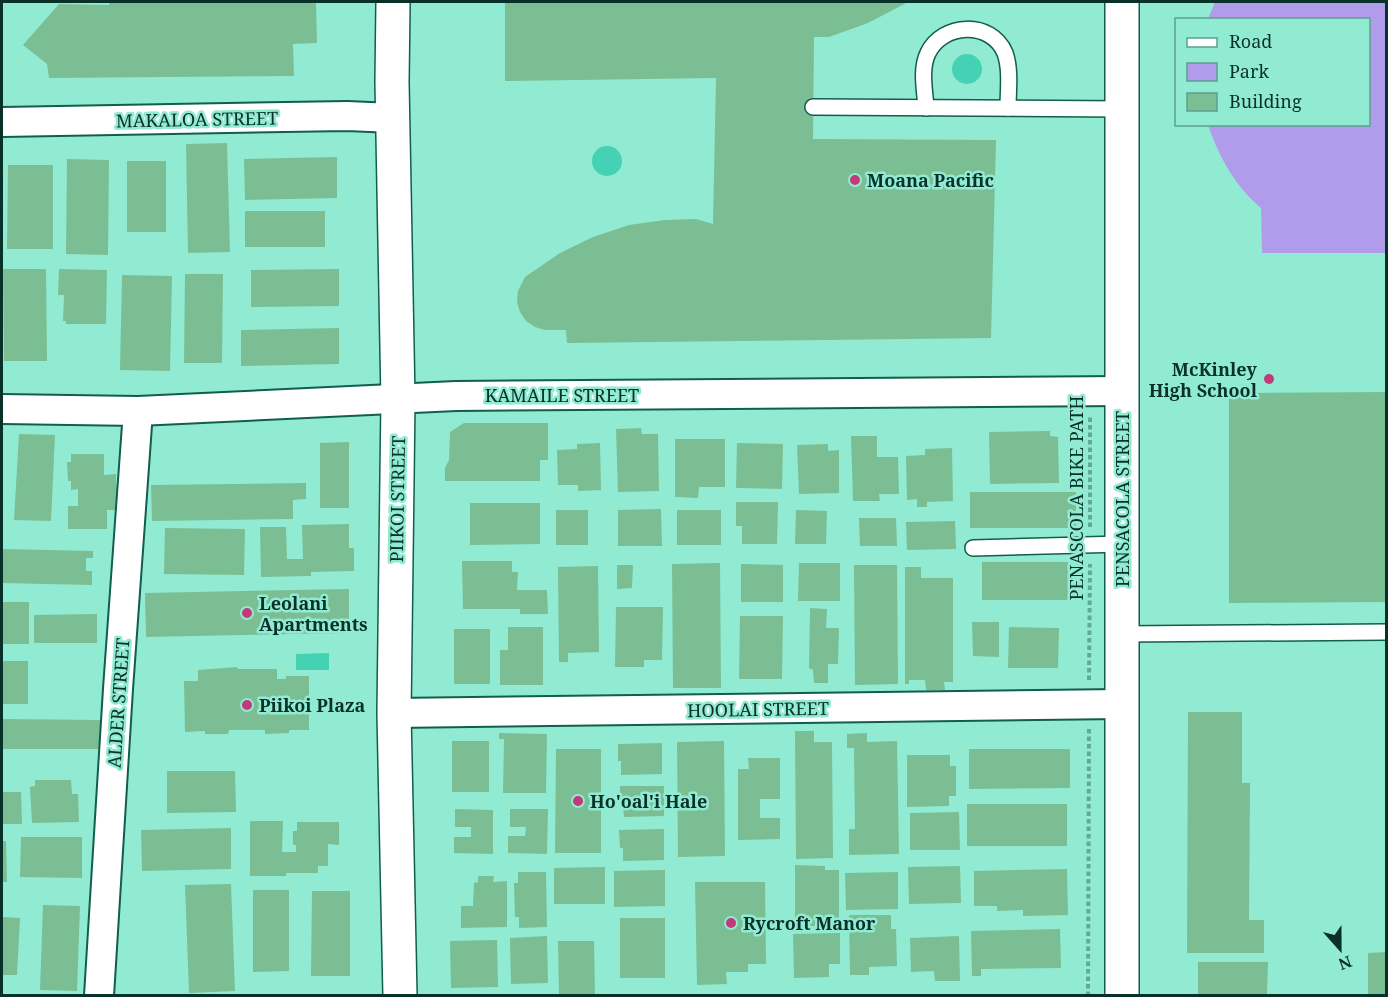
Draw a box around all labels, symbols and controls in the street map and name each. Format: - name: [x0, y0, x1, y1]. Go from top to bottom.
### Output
- legend: [1175, 18, 1370, 126]
- text: Road: [1229, 29, 1272, 53]
- text: Park: [1229, 59, 1269, 83]
- text: Building: [1229, 89, 1302, 113]
- street label: MAKALOA STREET: [116, 106, 278, 132]
- place label: Moana Pacific: [867, 168, 994, 192]
- marker: Moana Pacific: [848, 173, 862, 187]
- place label: McKinley High School: [1149, 357, 1258, 402]
- marker: McKinley High School: [1262, 372, 1276, 386]
- street label: KAMAILE STREET: [485, 383, 639, 407]
- street label: PENASCOLA BIKE PATH: [1064, 395, 1088, 601]
- street label: PENSACOLA STREET: [1110, 411, 1134, 587]
- street label: PIIKOI STREET: [384, 435, 410, 563]
- place label: Leolani Apartments: [259, 591, 368, 636]
- marker: Leolani Apartments: [240, 606, 254, 620]
- street label: ALDER STREET: [101, 637, 135, 769]
- place label: Piikoi Plaza: [259, 693, 365, 717]
- street label: HOOLAI STREET: [687, 696, 829, 722]
- marker: Piikoi Plaza: [240, 698, 254, 712]
- place label: Ho'oal'i Hale: [590, 789, 707, 813]
- marker: Ho'oal'i Hale: [571, 794, 585, 808]
- place label: Rycroft Manor: [743, 911, 876, 935]
- marker: Rycroft Manor: [724, 916, 738, 930]
- north arrow: [1310, 919, 1370, 979]
- text: N: [1335, 950, 1355, 976]

